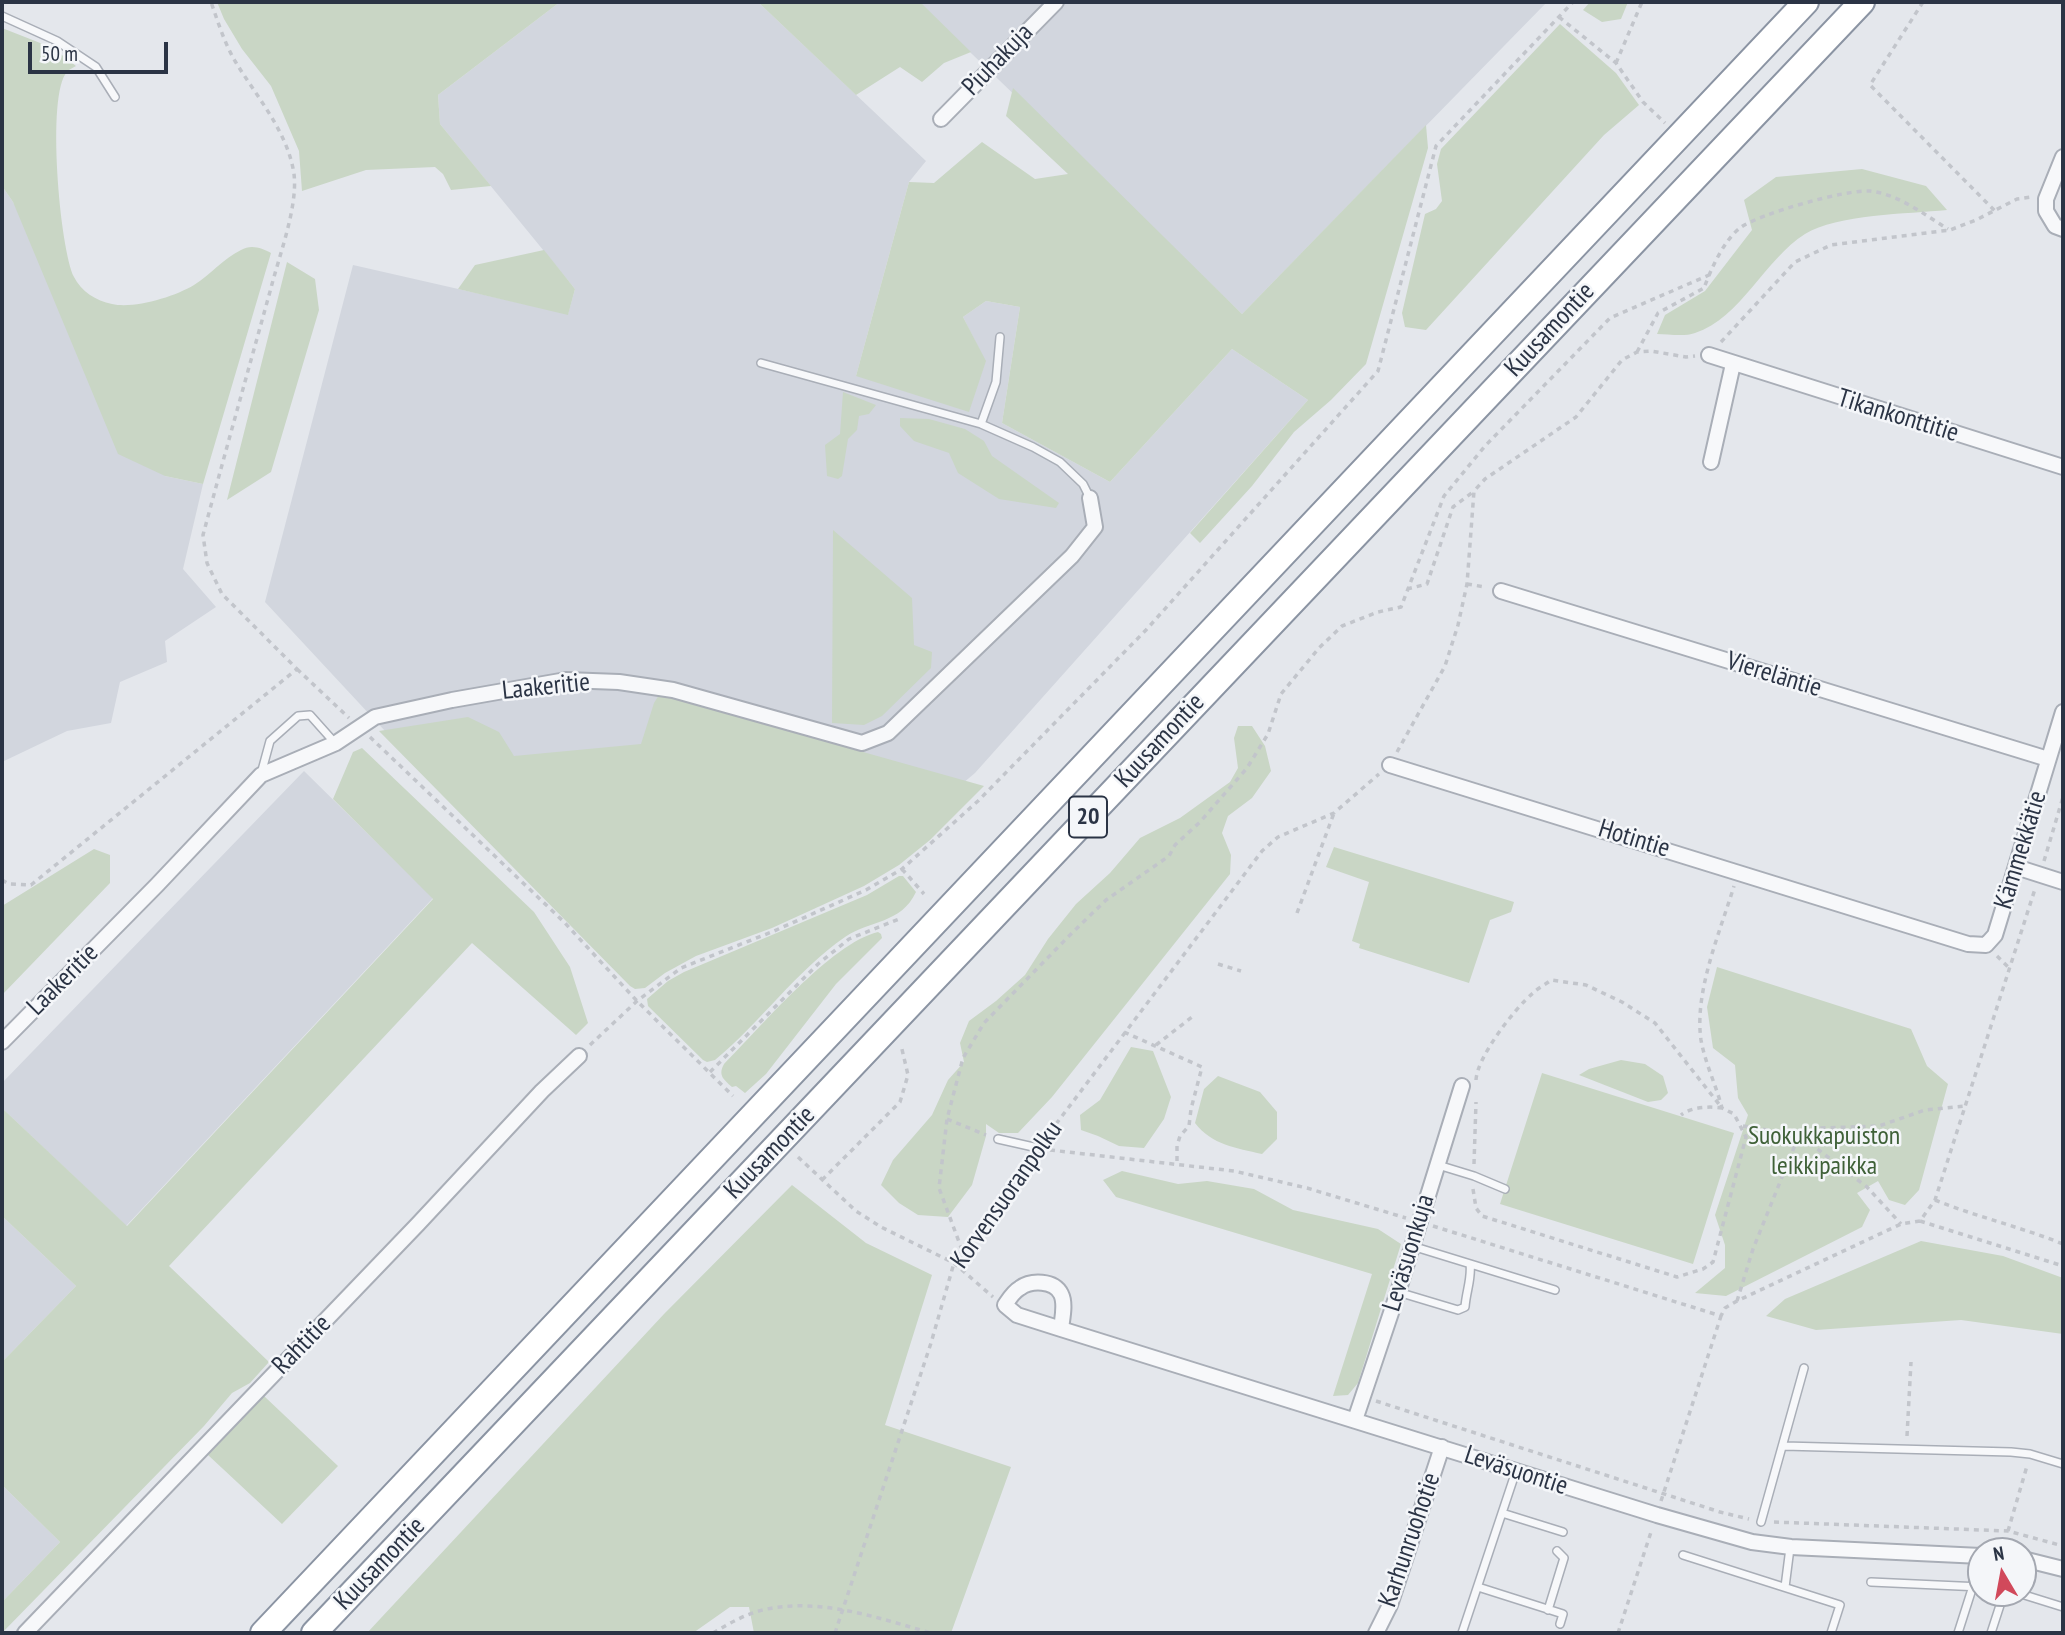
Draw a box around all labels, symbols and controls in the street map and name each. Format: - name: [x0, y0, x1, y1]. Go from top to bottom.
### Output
- street label: Piuhakuja: [956, 18, 1040, 102]
- scale bar: [32, 28, 172, 72]
- text: 50 m: [41, 40, 78, 67]
- street label: Kuusamontie: [1499, 277, 1601, 383]
- street label: Tikankonttitie: [1834, 383, 1962, 449]
- street label: Viereläntie: [1723, 646, 1825, 704]
- street label: Laakeritie: [501, 667, 591, 707]
- street label: Kuusamontie: [1109, 688, 1211, 794]
- street label: Kämmekkätie: [1988, 787, 2054, 913]
- road number: 20: [1069, 796, 1107, 838]
- street label: Hotintie: [1595, 813, 1673, 865]
- street label: Laakeritie: [21, 938, 105, 1022]
- street label: Kuusamontie: [718, 1100, 822, 1206]
- street label: Korvensuoranpolku: [945, 1115, 1069, 1275]
- park label: Suokukkapuiston leikkipaikka: [1748, 1121, 1900, 1182]
- street label: Leväsuonkuja: [1376, 1191, 1442, 1315]
- street label: Rahtitie: [266, 1309, 338, 1381]
- street label: Leväsuontie: [1460, 1440, 1572, 1502]
- street label: Karhunruohotie: [1372, 1469, 1448, 1611]
- street label: Kuusamontie: [328, 1511, 432, 1617]
- north arrow: [1967, 1537, 2037, 1607]
- text: N: [1992, 1541, 2006, 1566]

